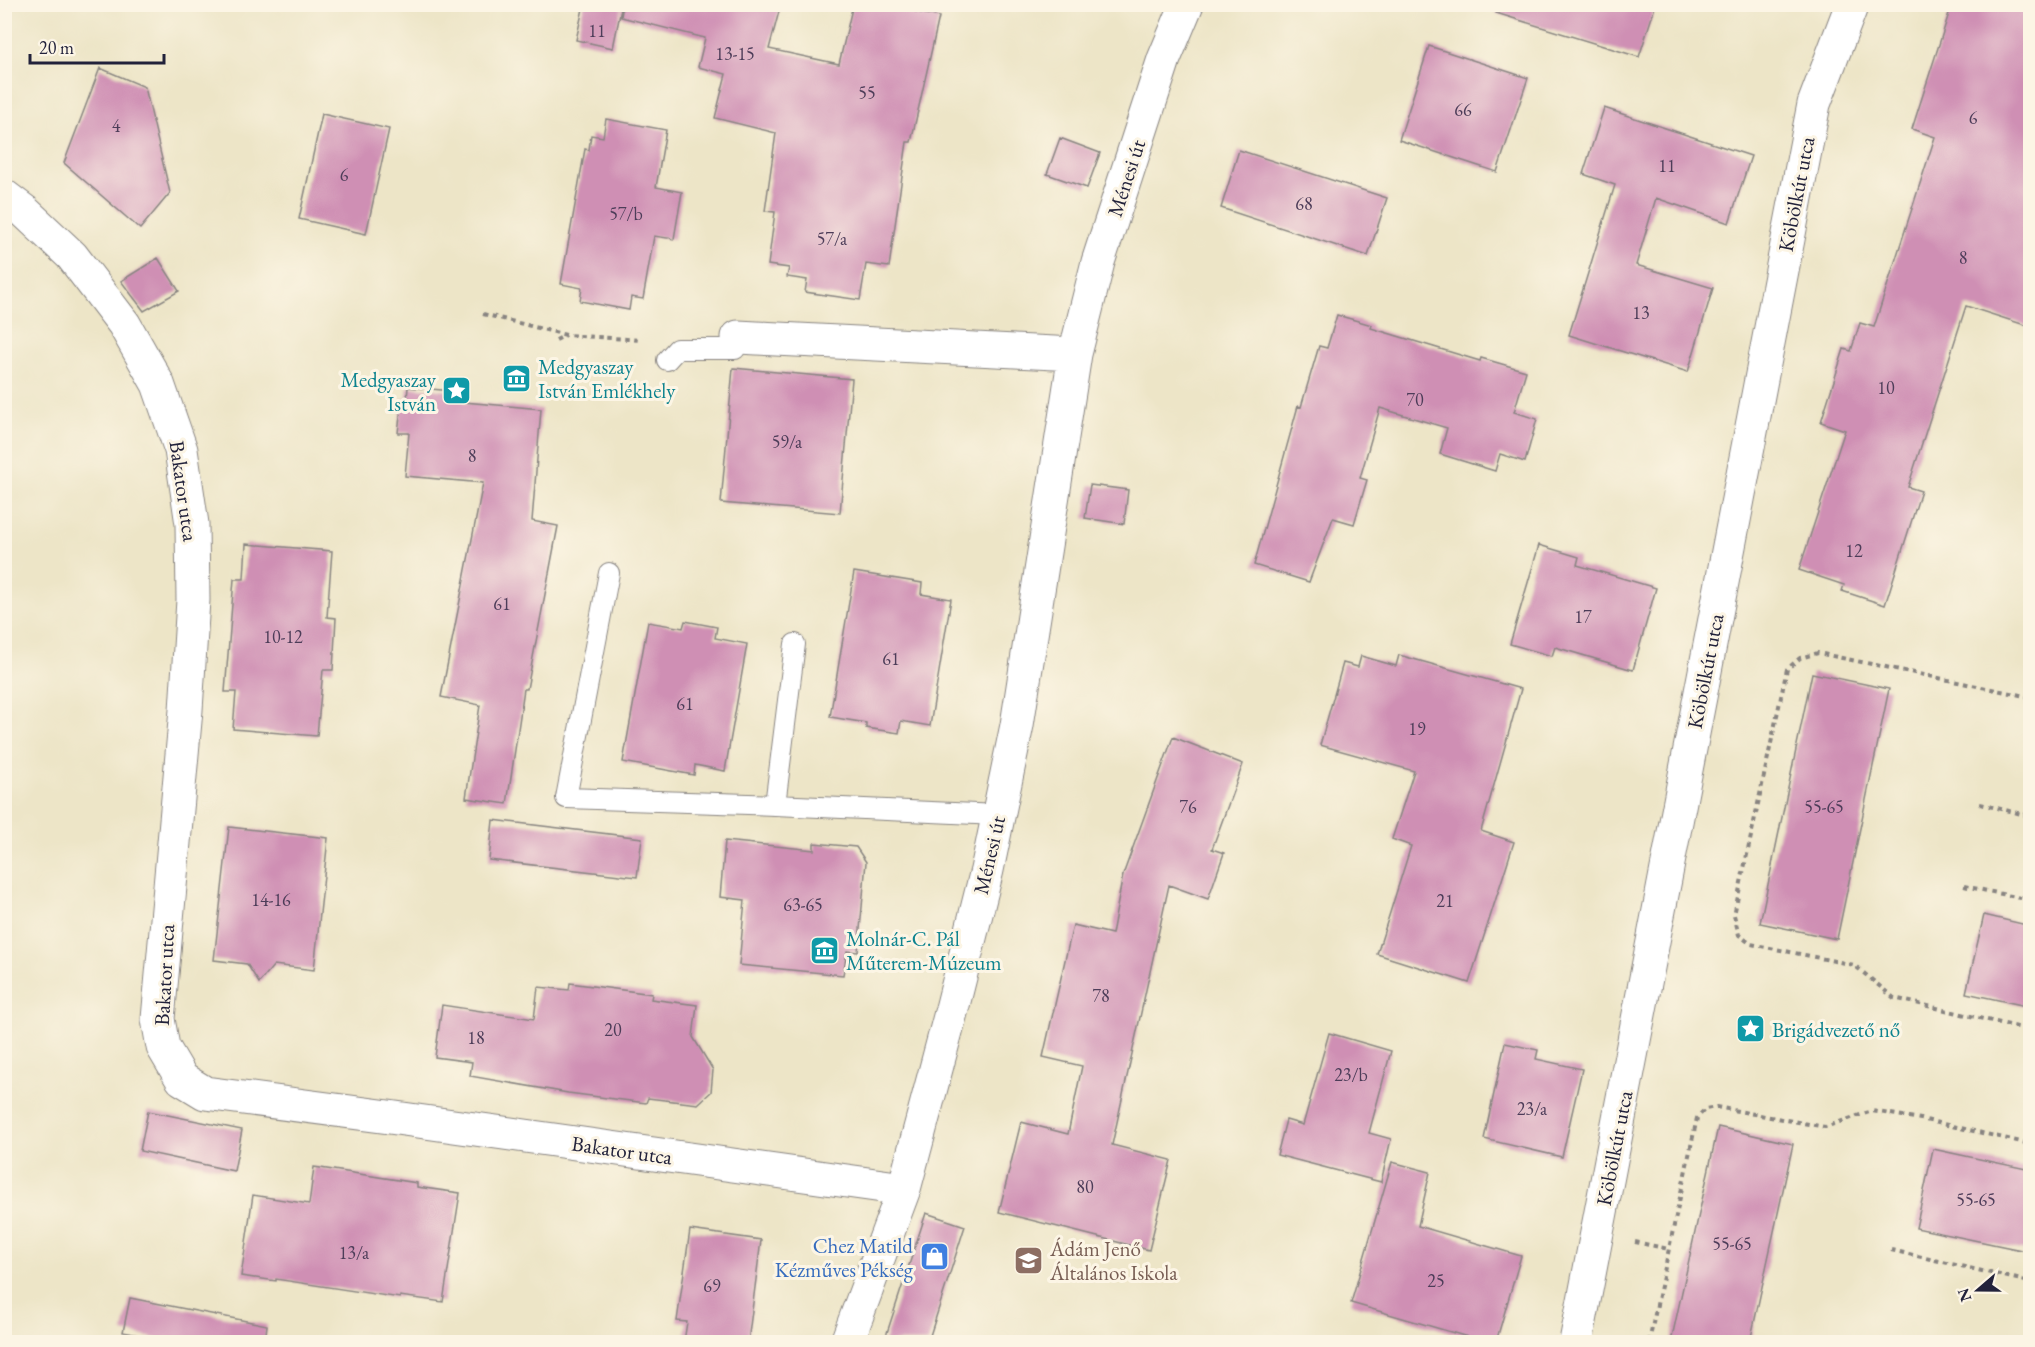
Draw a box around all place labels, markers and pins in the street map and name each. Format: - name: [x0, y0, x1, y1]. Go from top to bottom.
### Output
- place label: Medgyaszay István Emlékhely: [538, 353, 676, 404]
- museum icon: Medgyaszay István Emlékhely: [501, 362, 533, 394]
- place label: Medgyaszay István: [340, 366, 437, 417]
- place icon: Medgyaszay István: [441, 375, 473, 407]
- place label: Molnár-C. Pál Műterem-Múzeum: [846, 925, 1002, 976]
- museum icon: Molnár-C. Pál Műterem-Múzeum: [809, 934, 841, 966]
- place icon: Brigádvezető nő: [1735, 1013, 1767, 1045]
- place label: Brigádvezető nő: [1772, 1016, 1900, 1043]
- place label: Chez Matild Kézműves Pékség: [775, 1232, 914, 1283]
- place label: Ádám Jenő Általános Iskola: [1049, 1235, 1178, 1286]
- shop icon: Chez Matild Kézműves Pékség: [918, 1241, 950, 1273]
- school or university icon: Ádám Jenő Általános Iskola: [1013, 1244, 1045, 1276]

